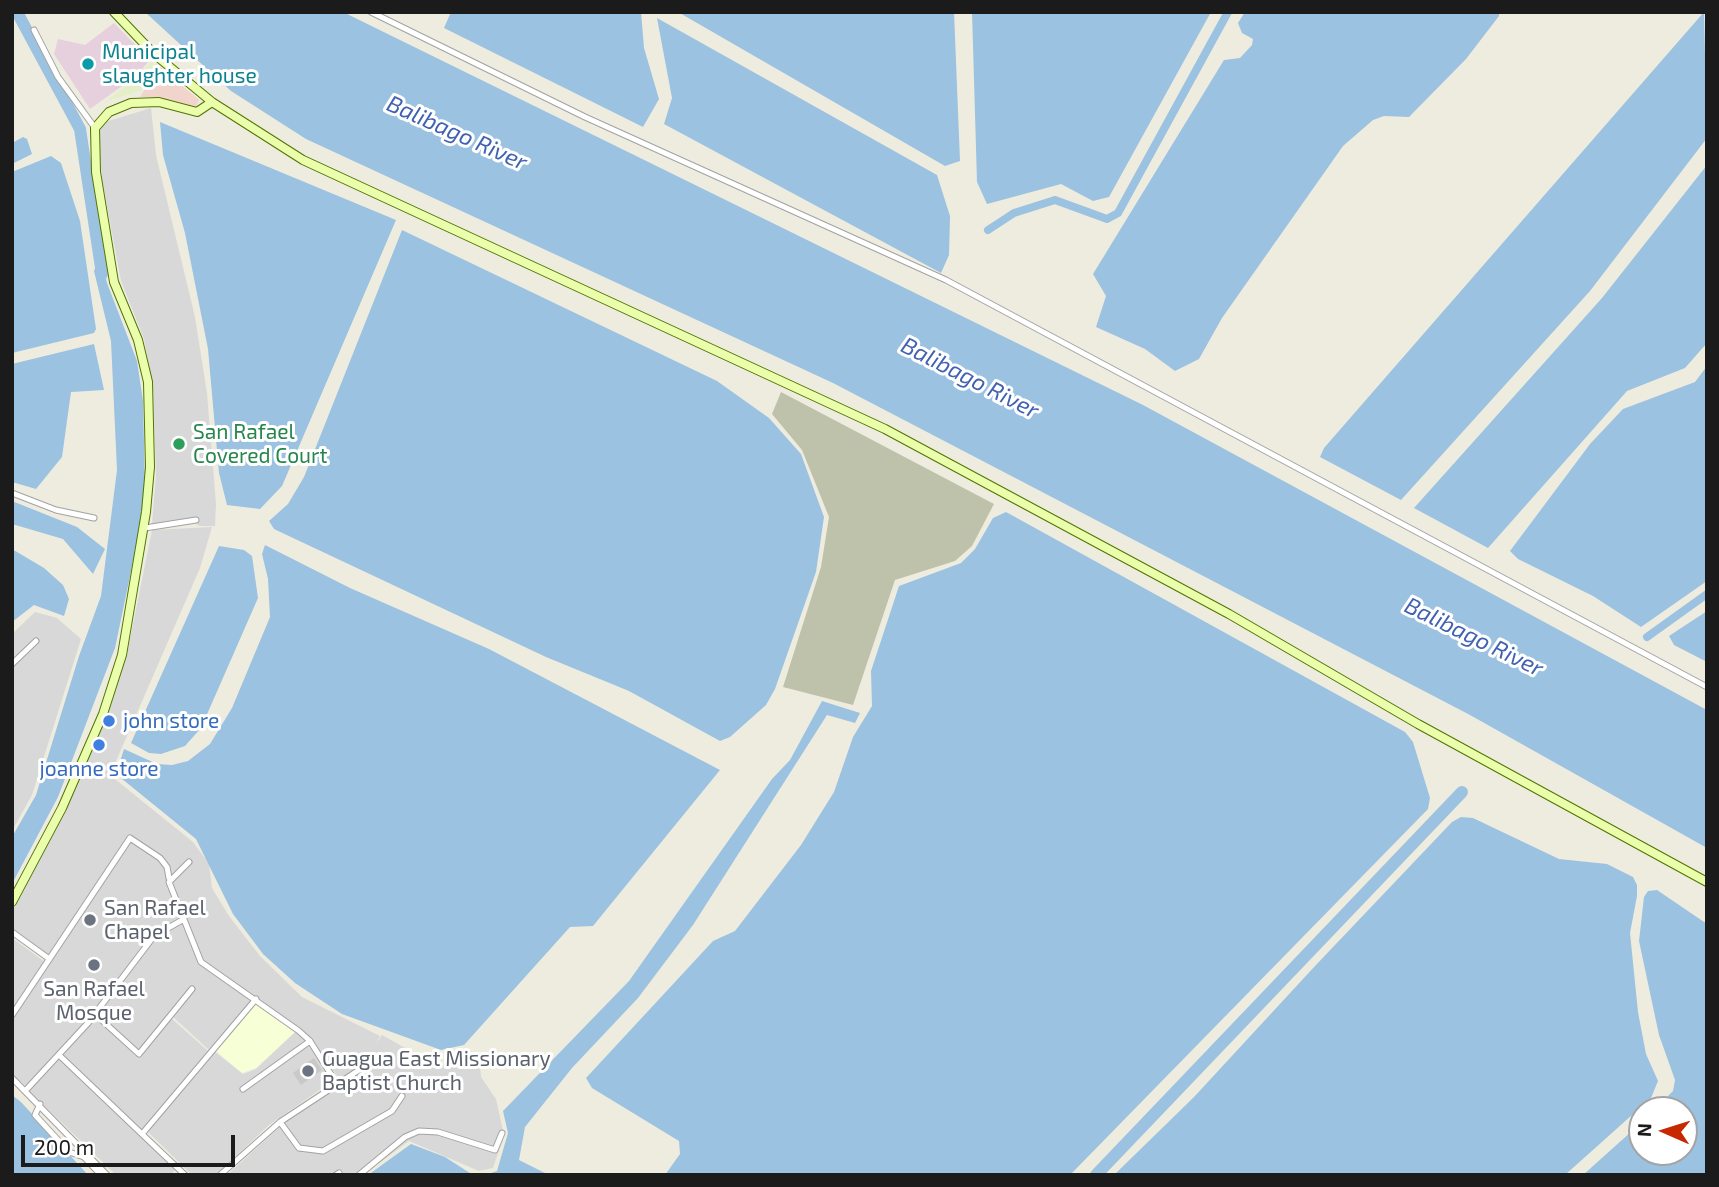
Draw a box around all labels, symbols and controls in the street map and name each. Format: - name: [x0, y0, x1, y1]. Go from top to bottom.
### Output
- place label: Municipal slaughter house: [102, 39, 257, 89]
- marker: Municipal slaughter house: [80, 56, 96, 72]
- water label: Balibago River: [382, 90, 532, 176]
- water label: Balibago River: [896, 331, 1044, 425]
- place label: San Rafael Covered Court: [193, 419, 327, 469]
- marker: San Rafael Covered Court: [171, 436, 187, 452]
- water label: Balibago River: [1400, 591, 1548, 683]
- place label: john store: [123, 708, 219, 734]
- marker: john store: [101, 713, 117, 729]
- marker: joanne store: [91, 737, 107, 753]
- place label: joanne store: [39, 756, 159, 782]
- place label: San Rafael Chapel: [104, 895, 206, 945]
- marker: San Rafael Chapel: [82, 912, 98, 928]
- marker: San Rafael Mosque: [86, 957, 102, 973]
- place label: San Rafael Mosque: [43, 976, 145, 1026]
- place label: Guagua East Missionary Baptist Church: [322, 1046, 551, 1096]
- marker: Guagua East Missionary Baptist Church: [300, 1063, 316, 1079]
- north arrow: [1628, 1096, 1698, 1166]
- scale bar: [24, 1120, 238, 1164]
- text: N: [1632, 1123, 1655, 1137]
- text: 200 m: [34, 1134, 94, 1159]

